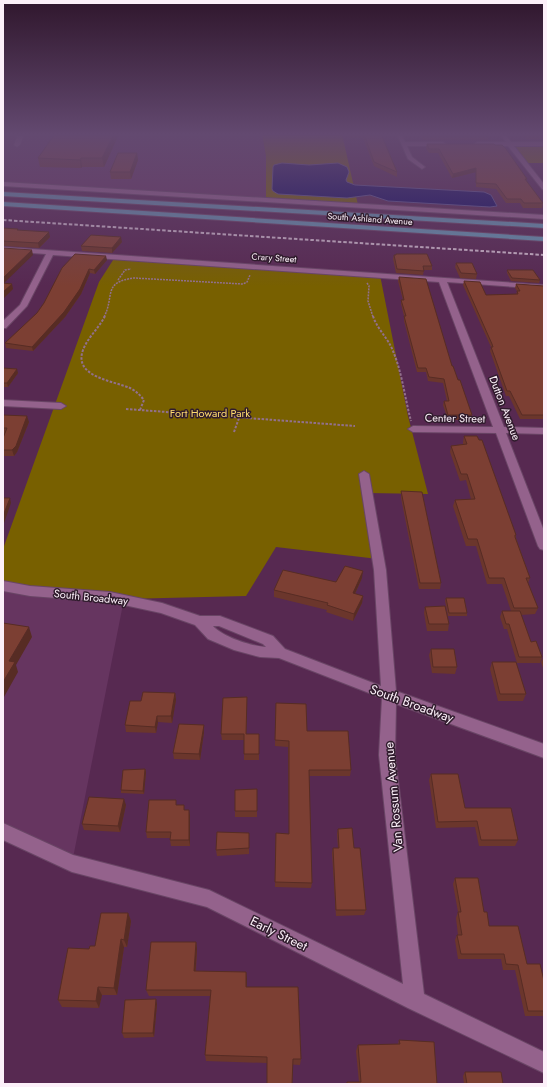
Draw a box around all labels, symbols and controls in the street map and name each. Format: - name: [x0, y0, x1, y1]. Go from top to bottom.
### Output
- street label: South Ashland Avenue: [327, 209, 413, 228]
- street label: Crary Street: [251, 249, 298, 266]
- street label: Dutton Avenue: [485, 373, 525, 443]
- park label: Fort Howard Park: [170, 405, 250, 421]
- street label: Center Street: [425, 409, 486, 427]
- street label: South Broadway: [53, 585, 129, 609]
- street label: South Broadway: [367, 680, 457, 728]
- street label: Van Rossum Avenue: [379, 741, 408, 853]
- street label: Early Street: [247, 911, 311, 956]

